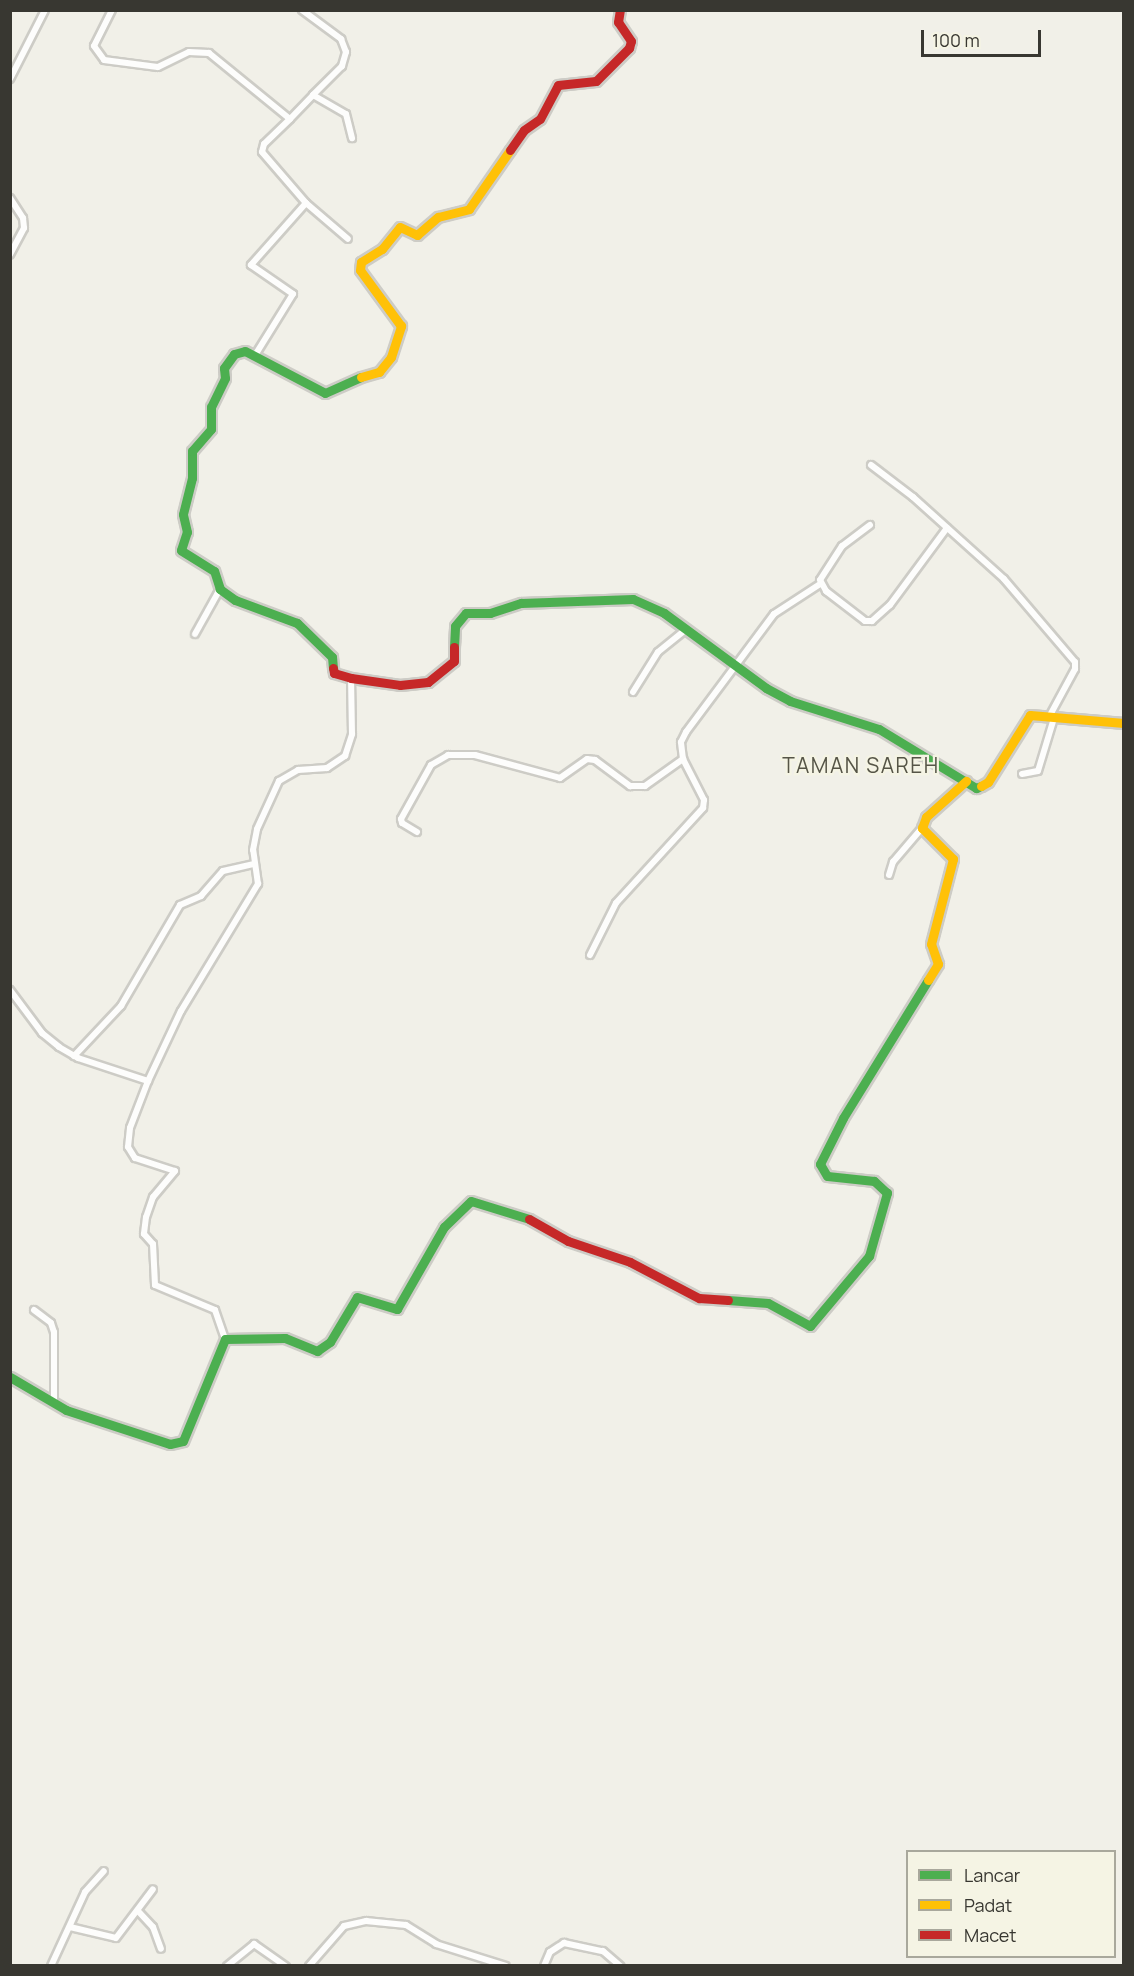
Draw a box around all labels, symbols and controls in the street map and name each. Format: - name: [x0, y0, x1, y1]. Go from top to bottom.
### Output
- scale bar: [924, 18, 1044, 56]
- text: 100 m: [932, 28, 980, 52]
- district label: TAMAN SAREH: [782, 752, 940, 778]
- legend: [906, 1850, 1116, 1958]
- text: Lancar: [964, 1863, 1020, 1887]
- text: Padat: [964, 1893, 1012, 1917]
- text: Macet: [964, 1923, 1017, 1947]

